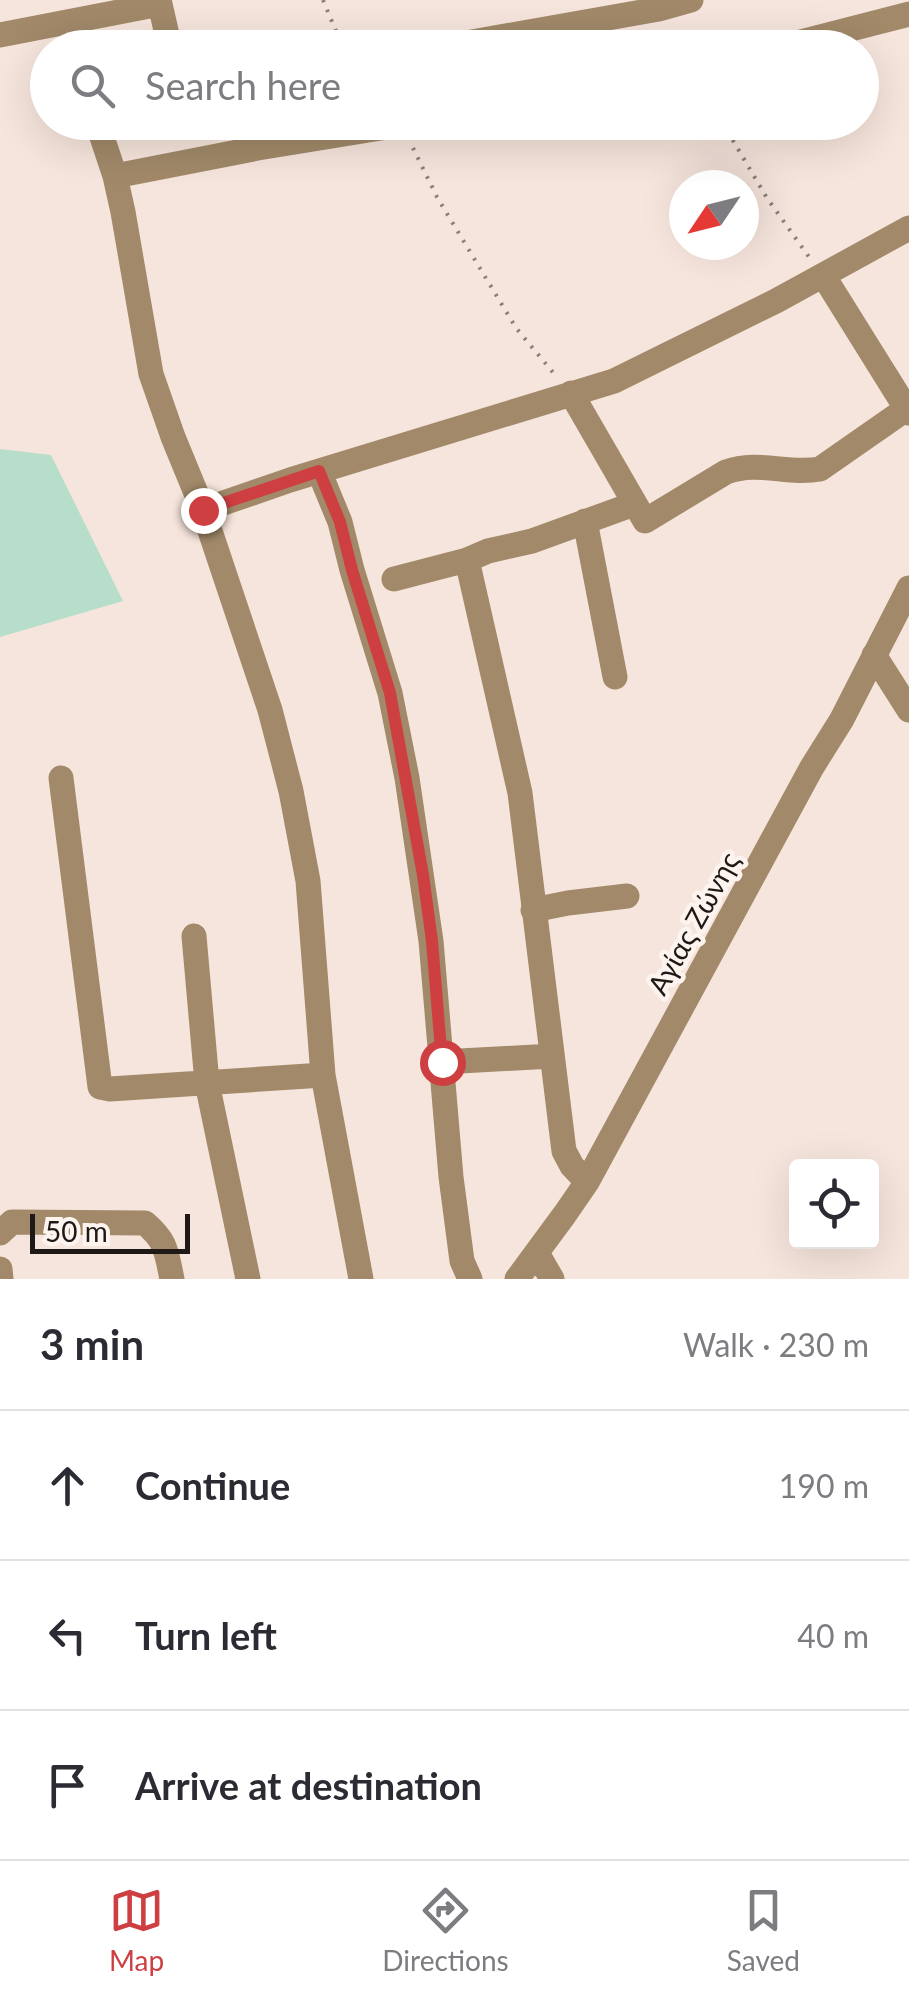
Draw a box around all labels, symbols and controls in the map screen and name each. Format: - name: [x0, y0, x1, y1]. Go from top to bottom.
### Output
- search box: [30, 30, 879, 140]
- icon: search: [65, 58, 120, 113]
- text: Search here: [145, 62, 341, 108]
- north arrow: [669, 170, 759, 260]
- route end: [181, 488, 227, 534]
- street label: Αγίας Ζώνης: [640, 846, 746, 1000]
- route start: [420, 1040, 466, 1086]
- map controls: [789, 1159, 879, 1249]
- button: locate: [789, 1159, 879, 1249]
- scale bar: [30, 1209, 190, 1254]
- text: 50 m: [45, 1214, 108, 1248]
- text: 3 min: [40, 1319, 144, 1369]
- text: Walk · 230 m: [683, 1325, 869, 1364]
- icon: ahead: [40, 1458, 95, 1513]
- text: Continue: [135, 1462, 290, 1508]
- text: 190 m: [779, 1466, 869, 1505]
- icon: left: [40, 1608, 95, 1663]
- text: Turn left: [135, 1612, 277, 1658]
- text: 40 m: [797, 1616, 869, 1655]
- icon: arrive: [40, 1758, 95, 1813]
- text: Arrive at destination: [135, 1762, 482, 1808]
- tab: Map: [109, 1883, 164, 1977]
- tab: Directions: [382, 1883, 509, 1977]
- tab: Saved: [727, 1883, 800, 1977]

